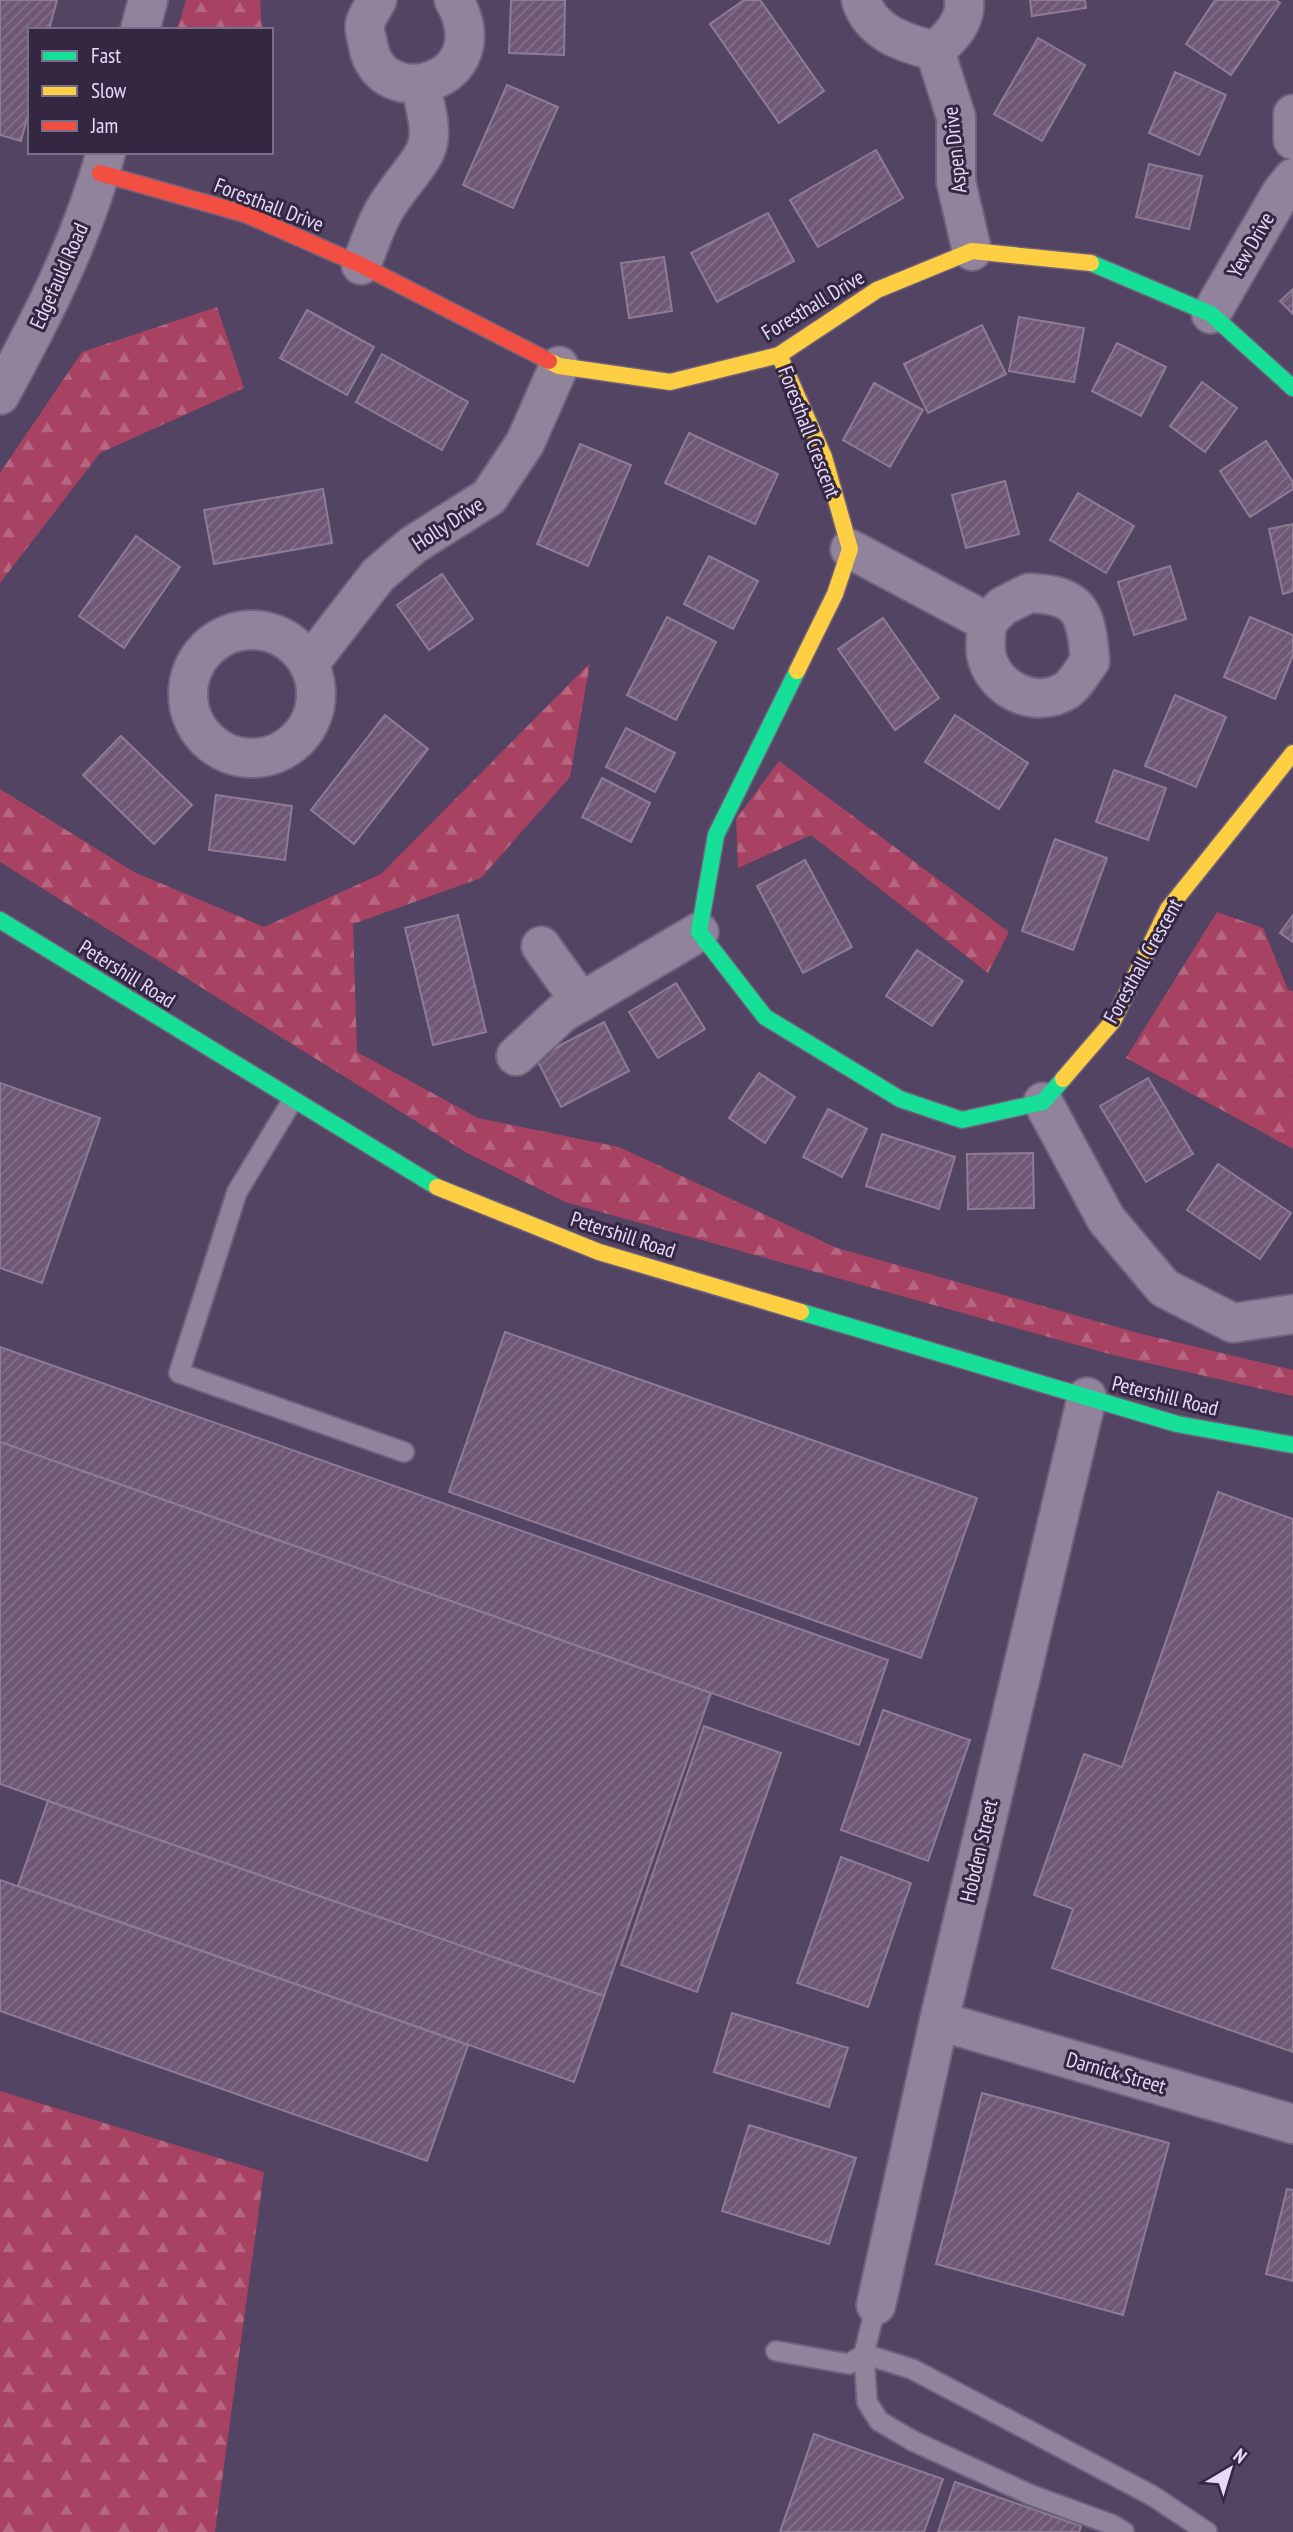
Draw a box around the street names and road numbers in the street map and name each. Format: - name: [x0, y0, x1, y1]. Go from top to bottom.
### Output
- street label: Aspen Drive: [937, 106, 972, 195]
- street label: Foresthall Drive: [211, 171, 328, 238]
- street label: Yew Drive: [1221, 207, 1280, 282]
- street label: Edgefauld Road: [23, 219, 94, 333]
- street label: Foresthall Drive: [756, 263, 869, 346]
- street label: Foresthall Crescent: [772, 362, 847, 502]
- street label: Holly Drive: [407, 490, 489, 557]
- street label: Foresthall Crescent: [1097, 893, 1188, 1028]
- street label: Petershill Road: [74, 933, 180, 1014]
- street label: Petershill Road: [567, 1205, 679, 1264]
- street label: Petershill Road: [1109, 1369, 1221, 1422]
- street label: Hobden Street: [954, 1797, 1003, 1905]
- street label: Darnick Street: [1063, 2045, 1169, 2100]

